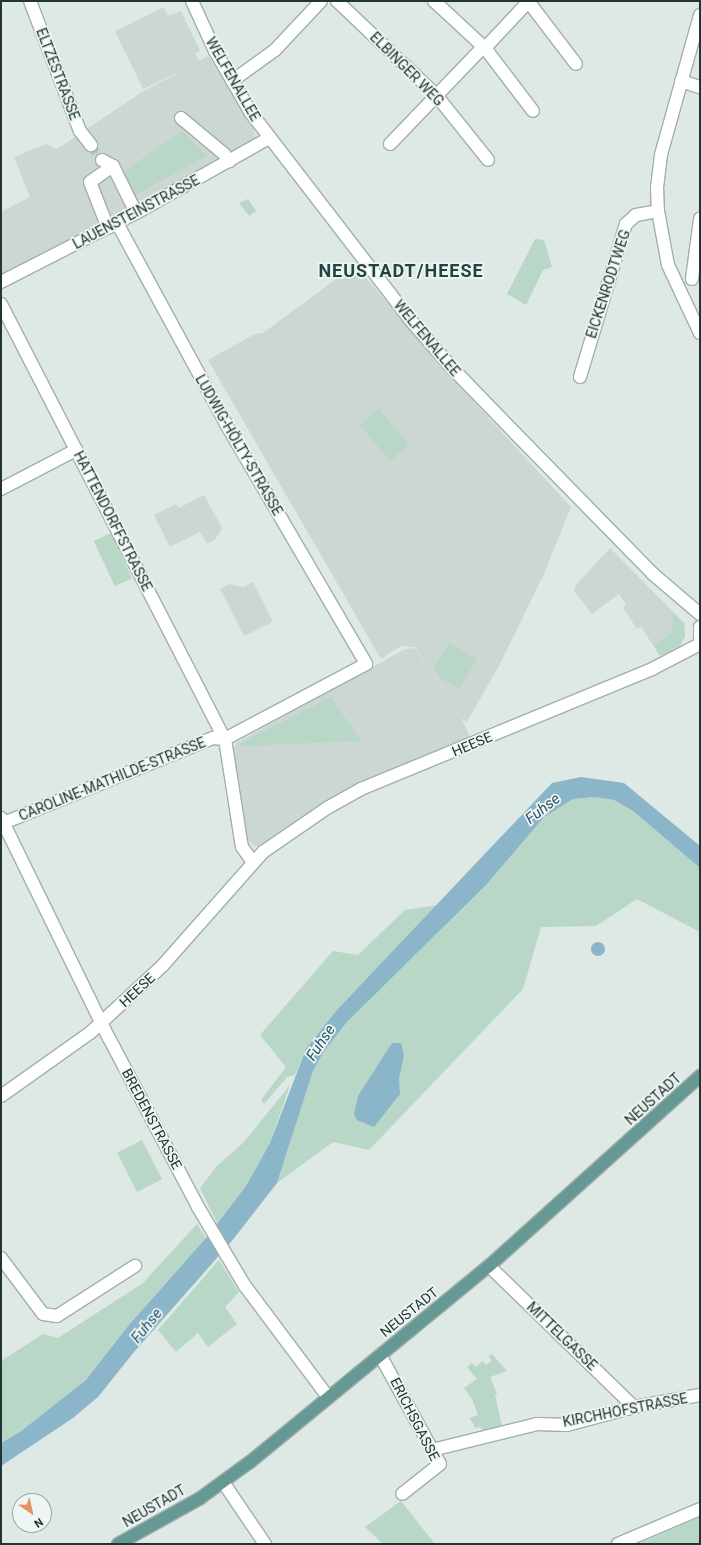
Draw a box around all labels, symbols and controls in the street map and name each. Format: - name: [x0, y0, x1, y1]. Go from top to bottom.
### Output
- street label: ELTZESTRASSE: [33, 26, 83, 122]
- street label: ELBINGER WEG: [367, 29, 447, 109]
- street label: WELFENALLEE: [202, 34, 264, 124]
- street label: LAUENSTEINSTRASSE: [70, 171, 202, 253]
- street label: EICKENRODTWEG: [583, 228, 633, 340]
- district label: NEUSTADT/HEESE: [318, 260, 484, 282]
- street label: WELFENALLEE: [390, 297, 464, 379]
- street label: LUDWIG-HÖLTY-STRASSE: [192, 372, 286, 518]
- street label: HATTENDORFFSTRASSE: [70, 448, 156, 594]
- street label: HEESE: [449, 728, 495, 760]
- street label: CAROLINE-MATHILDE-STRASSE: [16, 734, 208, 824]
- water label: Fuhse: [522, 790, 564, 828]
- street label: HEESE: [116, 969, 158, 1011]
- water label: Fuhse: [303, 1022, 339, 1064]
- street label: BREDENSTRASSE: [118, 1066, 186, 1172]
- street label: NEUSTADT: [622, 1069, 684, 1129]
- street label: NEUSTADT: [377, 1284, 441, 1340]
- street label: MITTELGASSE: [523, 1298, 601, 1374]
- water label: Fuhse: [128, 1305, 166, 1347]
- street label: ERICHSGASSE: [387, 1375, 443, 1463]
- street label: KIRCHHOFSTRASSE: [561, 1390, 689, 1430]
- street label: NEUSTADT: [120, 1481, 188, 1531]
- north arrow: [12, 1493, 52, 1533]
- text: N: [32, 1515, 45, 1530]

